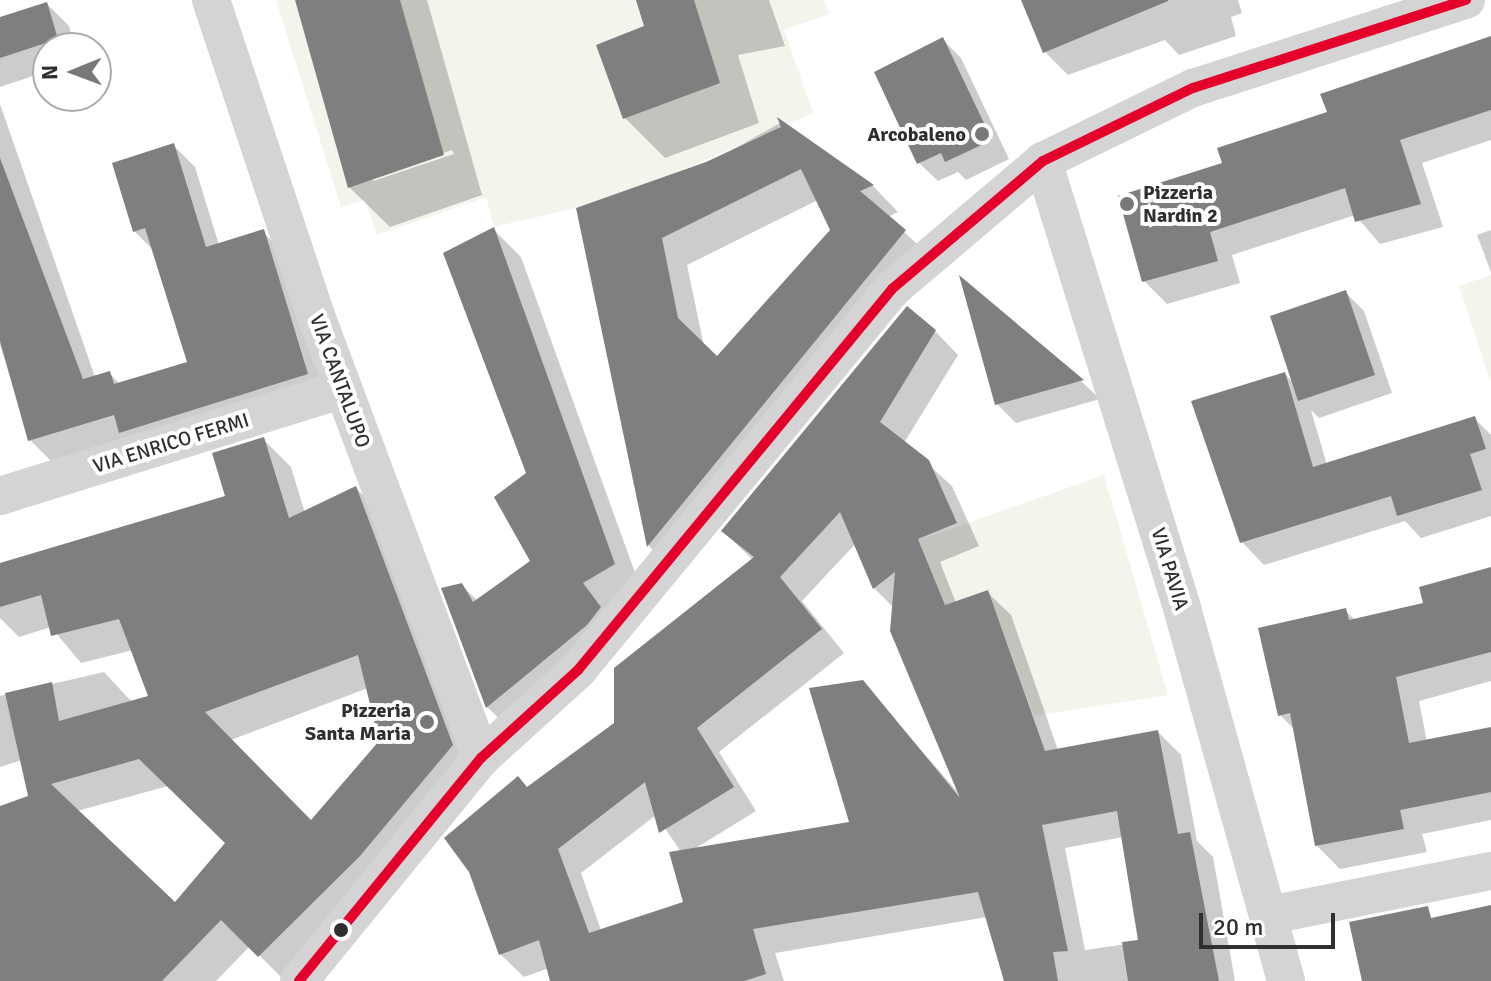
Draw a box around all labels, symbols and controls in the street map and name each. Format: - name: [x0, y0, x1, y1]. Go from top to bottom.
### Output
- north arrow: [32, 32, 112, 112]
- text: N: [36, 65, 63, 80]
- place label: Arcobaleno: [867, 122, 966, 146]
- marker: Arcobaleno: [973, 125, 991, 143]
- place label: Pizzeria Nardin 2: [1143, 180, 1218, 227]
- marker: Pizzeria Nardin 2: [1118, 195, 1136, 213]
- street label: VIA CANTALUPO: [305, 311, 375, 451]
- street label: VIA ENRICO FERMI: [90, 408, 252, 478]
- street label: VIA PAVIA: [1146, 525, 1194, 613]
- place label: Pizzeria Santa Maria: [305, 698, 411, 745]
- marker: Pizzeria Santa Maria: [418, 713, 436, 731]
- scale bar: [1203, 897, 1339, 947]
- text: 20 m: [1213, 912, 1263, 942]
- unlabelled marker: [333, 922, 349, 938]

